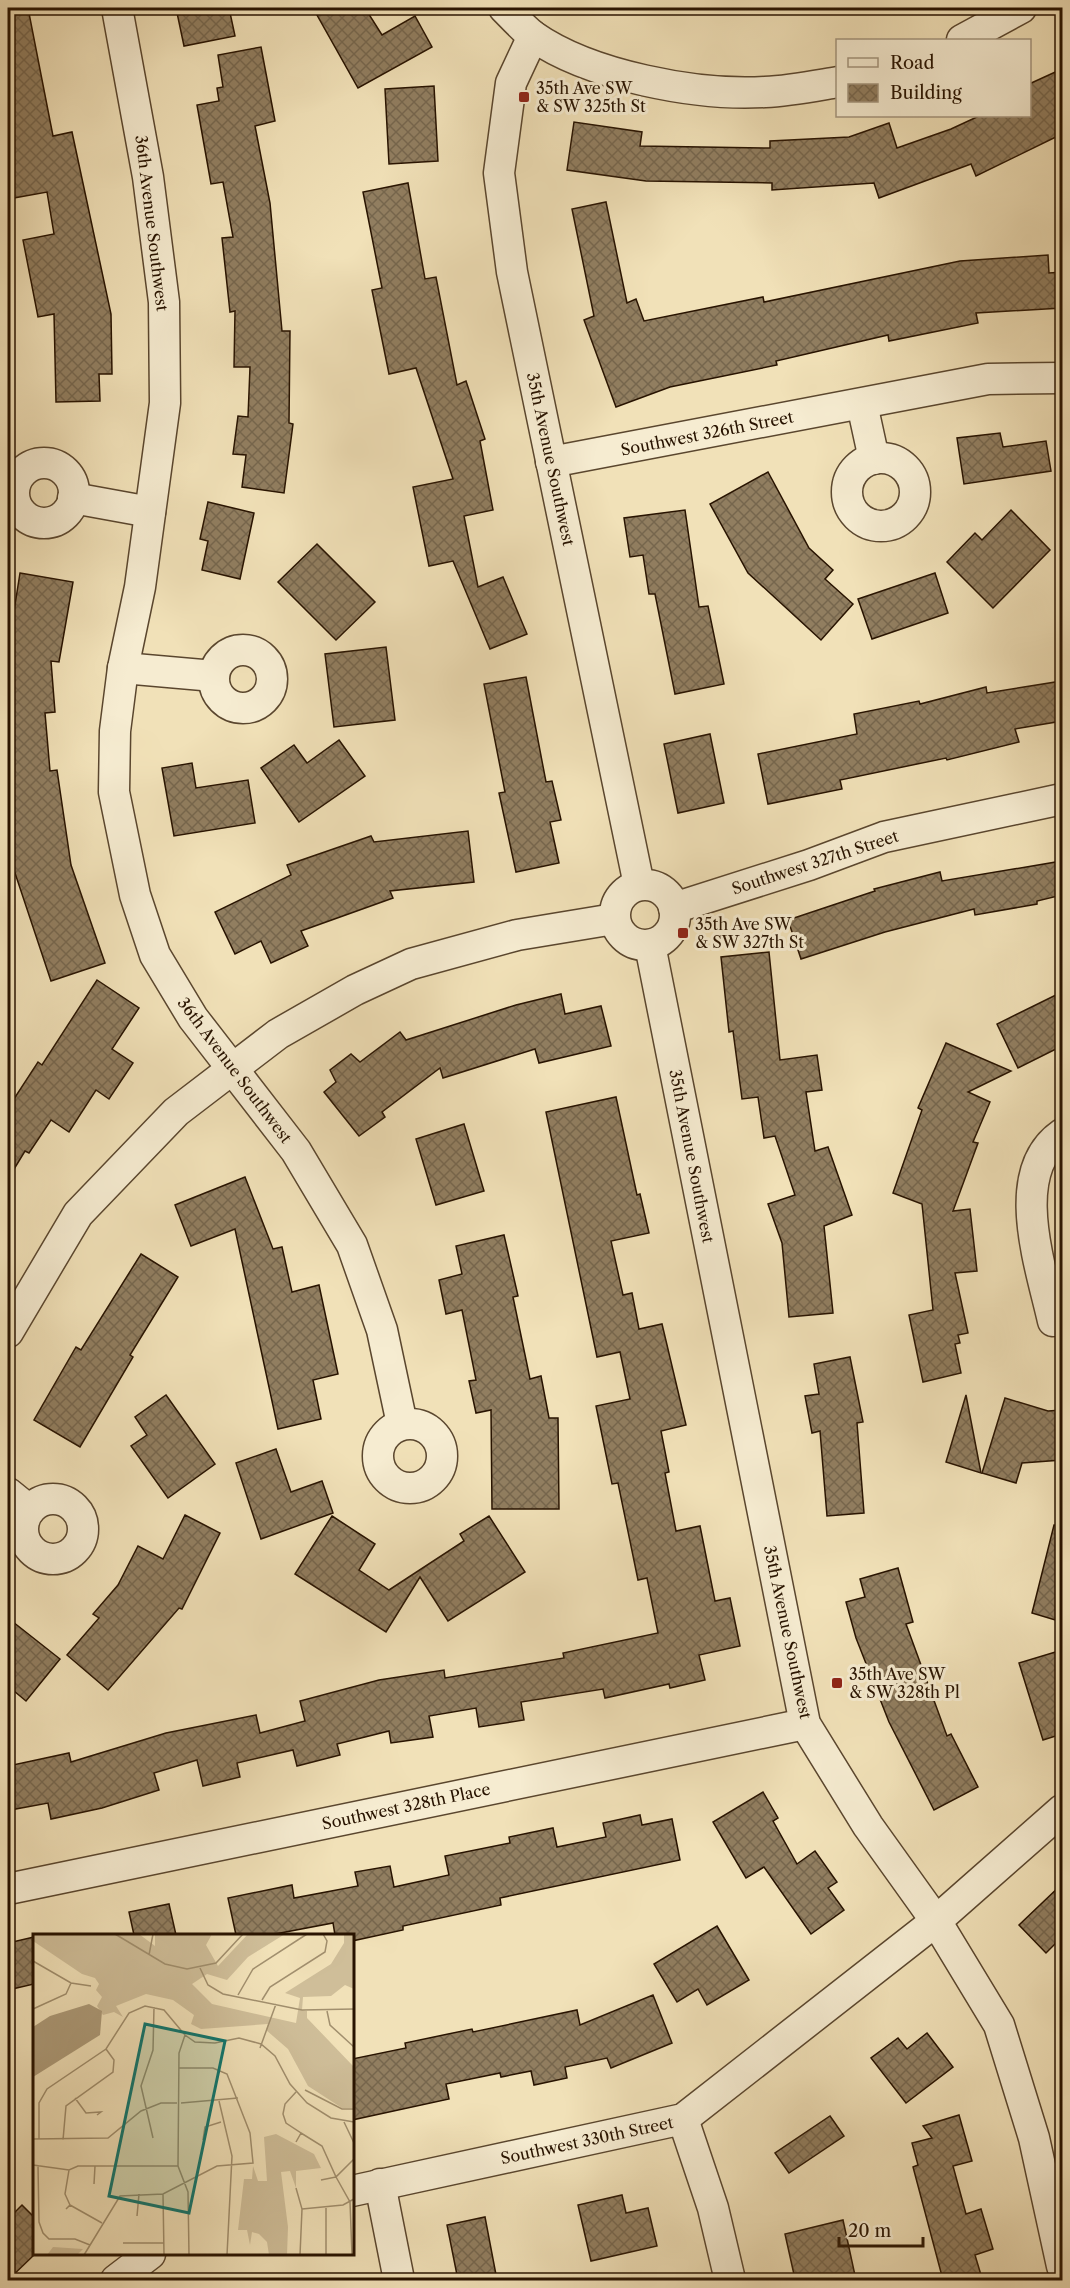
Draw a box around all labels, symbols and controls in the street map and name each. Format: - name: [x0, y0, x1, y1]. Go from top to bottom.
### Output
- legend: [836, 39, 1031, 117]
- text: Road: [890, 52, 935, 74]
- place label: 35th Ave SW & SW 325th St: [536, 78, 646, 116]
- text: Building: [890, 82, 962, 104]
- marker: 35th Ave SW & SW 325th St: [517, 90, 531, 104]
- street label: 36th Avenue Southwest: [131, 134, 173, 313]
- street label: 35th Avenue Southwest: [523, 370, 579, 548]
- street label: Southwest 326th Street: [619, 406, 795, 460]
- street label: Southwest 327th Street: [729, 825, 901, 898]
- place label: 35th Ave SW & SW 327th St: [695, 914, 804, 952]
- marker: 35th Ave SW & SW 327th St: [676, 926, 690, 940]
- street label: 36th Avenue Southwest: [174, 993, 297, 1147]
- street label: 35th Avenue Southwest: [665, 1067, 719, 1245]
- street label: 35th Avenue Southwest: [760, 1543, 816, 1721]
- place label: 35th Ave SW & SW 328th Pl: [849, 1664, 960, 1702]
- marker: 35th Ave SW & SW 328th Pl: [830, 1676, 844, 1690]
- street label: Southwest 328th Place: [320, 1778, 492, 1834]
- inset map: [33, 1934, 354, 2255]
- street label: Southwest 330th Street: [499, 2112, 676, 2168]
- scale bar: [839, 2210, 923, 2248]
- text: 20 m: [848, 2220, 892, 2242]

